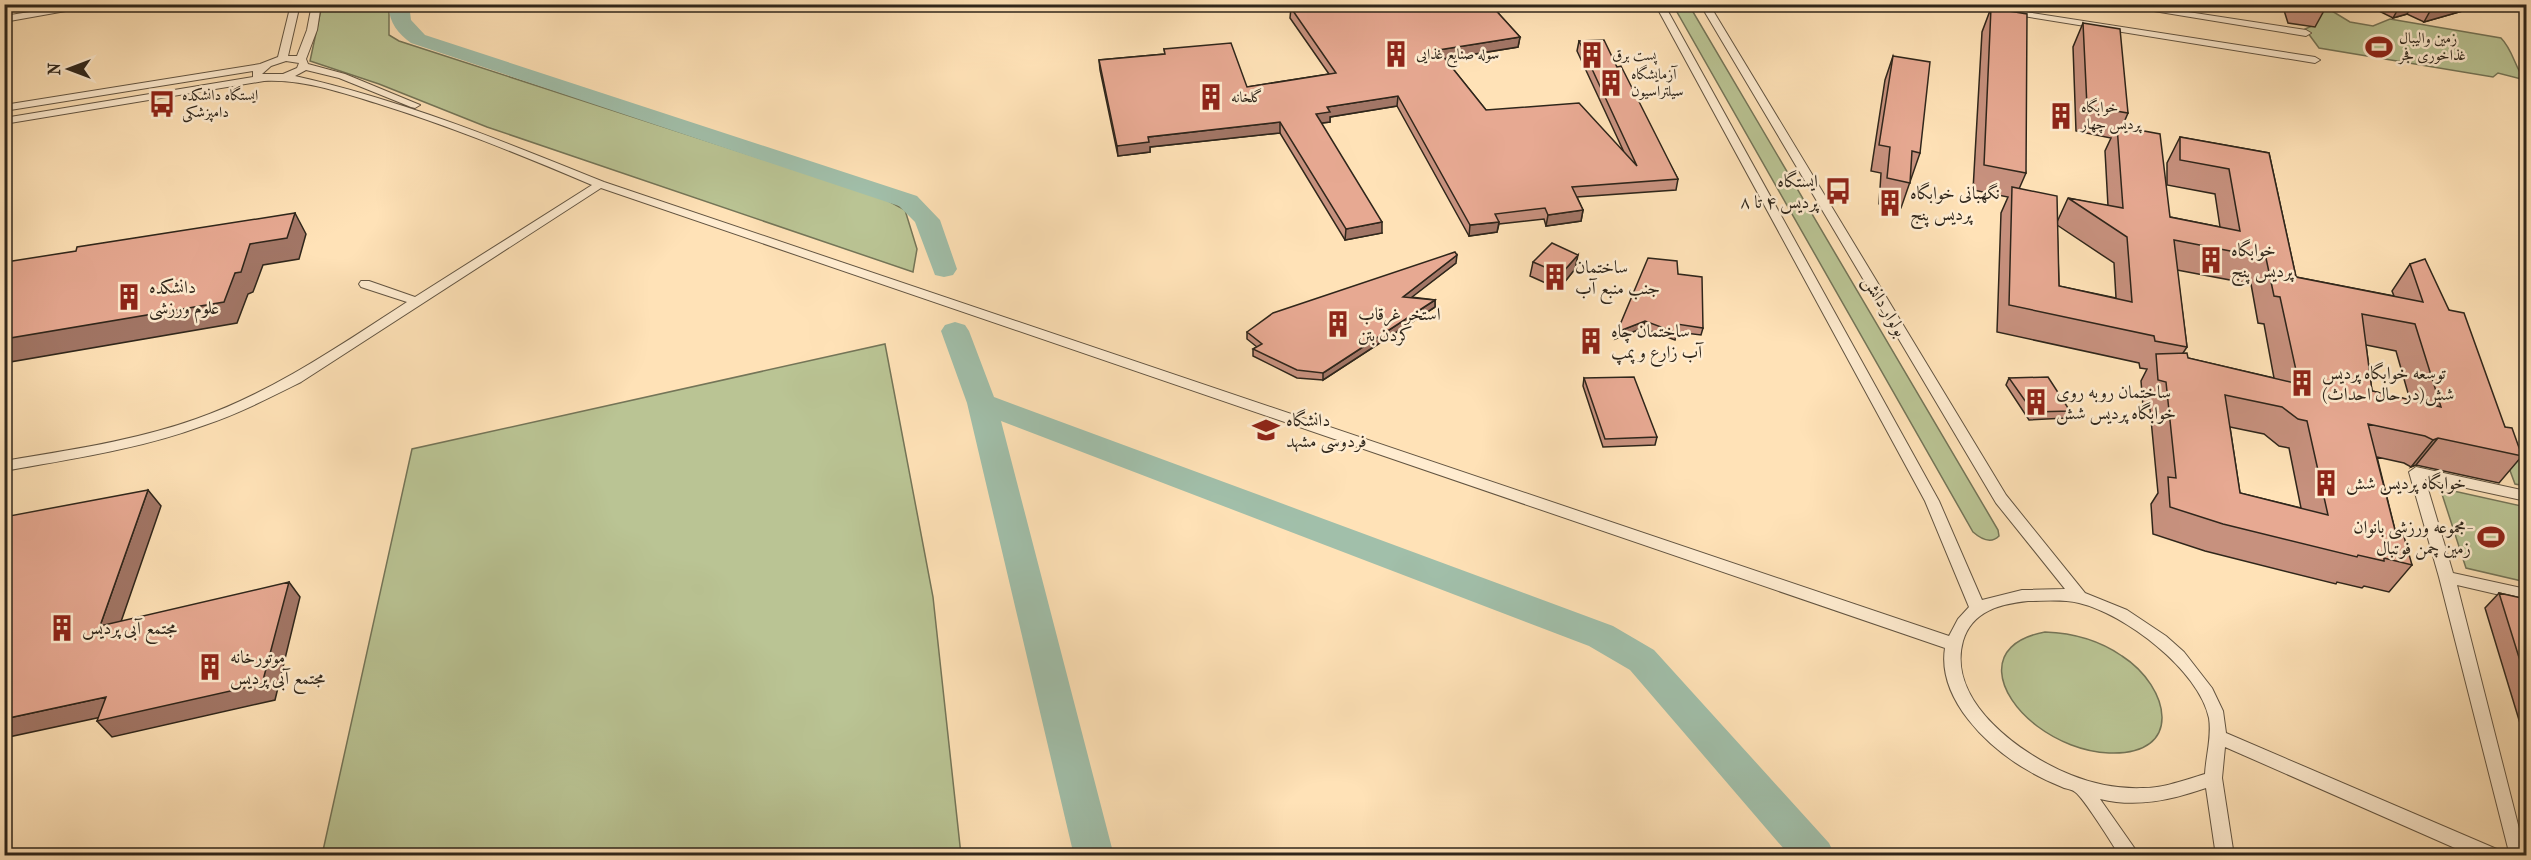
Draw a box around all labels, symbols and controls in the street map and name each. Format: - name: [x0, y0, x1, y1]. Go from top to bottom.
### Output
- place label: زمین والیبال غذاخوری فجر: [2397, 29, 2466, 65]
- sports icon: زمین والیبال غذاخوری فجر: [2364, 32, 2394, 62]
- north arrow: [39, 39, 99, 99]
- building icon: سوله صنایع غذایی: [1381, 39, 1411, 69]
- building icon: پست برق: [1577, 40, 1607, 70]
- place label: سوله صنایع غذایی: [1416, 45, 1499, 68]
- place label: پست برق: [1612, 46, 1657, 65]
- text: N: [45, 62, 64, 75]
- place label: آزمایشگاه سیلتراسیون: [1631, 64, 1684, 100]
- building icon: آزمایشگاه سیلتراسیون: [1596, 68, 1626, 98]
- building icon: گلخانه: [1196, 82, 1226, 112]
- place label: ایستگاه دانشکده دامپزشکی: [182, 85, 258, 123]
- place label: گلخانه: [1231, 88, 1263, 106]
- bus stop icon: ایستگاه دانشکده دامپزشکی: [147, 89, 177, 119]
- place label: خوابگاه پردیس چهار: [2079, 97, 2142, 134]
- building icon: خوابگاه پردیس چهار: [2046, 101, 2076, 131]
- place label: ایستگاه پردیس ۴ تا ۸: [1740, 169, 1820, 214]
- bus stop icon: ایستگاه پردیس ۴ تا ۸: [1823, 176, 1853, 206]
- place label: نگهبانی خوابگاه پردیس پنج: [1910, 181, 2000, 230]
- building icon: نگهبانی خوابگاه پردیس پنج: [1875, 188, 1905, 218]
- place label: خوابگاه پردیس پنج: [2231, 238, 2294, 287]
- building icon: خوابگاه پردیس پنج: [2196, 245, 2226, 275]
- place label: ساختمان جنب منبع آب: [1575, 257, 1660, 304]
- building icon: ساختمان جنب منبع آب: [1540, 262, 1570, 292]
- street label: بولوار دانش: [1857, 272, 1911, 341]
- place label: دانشکده علوم ورزشی: [149, 277, 219, 324]
- building icon: دانشکده علوم ورزشی: [114, 282, 144, 312]
- place label: استخر غرقاب کردن بتن: [1358, 304, 1441, 346]
- building icon: استخر غرقاب کردن بتن: [1323, 309, 1353, 339]
- place label: ساختمان چاه آب زارع و پمپ: [1611, 321, 1704, 367]
- building icon: ساختمان چاه آب زارع و پمپ: [1576, 326, 1606, 356]
- place label: توسعه خوابگاه پردیس شش(در حال احداث): [2322, 361, 2454, 406]
- building icon: توسعه خوابگاه پردیس شش(در حال احداث): [2287, 368, 2317, 398]
- place label: ساختمان روبه روی خوابگاه پردیس شش: [2056, 382, 2176, 425]
- building icon: ساختمان روبه روی خوابگاه پردیس شش: [2021, 387, 2051, 417]
- place label: دانشگاه فردوسی مشهد: [1286, 408, 1367, 454]
- school or university icon: دانشگاه فردوسی مشهد: [1251, 415, 1281, 445]
- building icon: خوابگاه پردیس شش: [2311, 468, 2341, 498]
- place label: خوابگاه پردیس شش: [2346, 471, 2466, 495]
- place label: مجموعه ورزشی بانوان- زمین چمن فوتبال: [2353, 517, 2473, 560]
- sports icon: مجموعه ورزشی بانوان- زمین چمن فوتبال: [2476, 522, 2506, 552]
- building icon: مجتمع آبی پردیس: [47, 613, 77, 643]
- place label: مجتمع آبی پردیس: [82, 618, 177, 644]
- place label: موتورخانه مجتمع آبی پردیس: [230, 647, 325, 694]
- building icon: موتورخانه مجتمع آبی پردیس: [195, 652, 225, 682]

